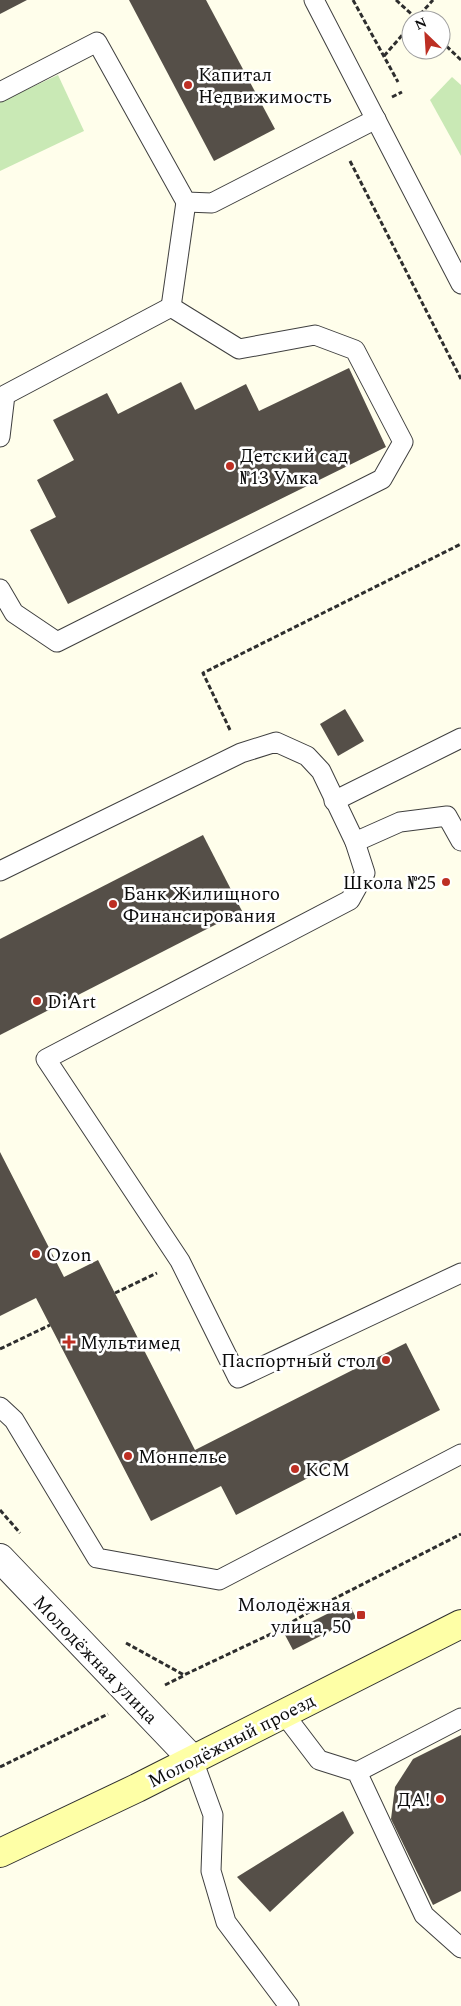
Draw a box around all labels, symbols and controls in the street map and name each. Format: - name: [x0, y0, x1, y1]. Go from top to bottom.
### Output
- north arrow: [401, 10, 451, 60]
- text: N: [411, 12, 430, 36]
- place label: Капитал Недвижимость: [198, 61, 332, 112]
- marker: Капитал Недвижимость: [182, 79, 194, 91]
- place label: Детский сад №13 Умка: [240, 442, 348, 493]
- marker: Детский сад №13 Умка: [224, 460, 236, 472]
- place label: Школа №25: [343, 869, 436, 898]
- marker: Школа №25: [440, 876, 452, 888]
- place label: Банк Жилищного Финансирования: [123, 880, 280, 931]
- marker: Банк Жилищного Финансирования: [107, 898, 119, 910]
- place label: DiArt: [47, 988, 96, 1017]
- marker: DiArt: [31, 995, 43, 1007]
- place label: Ozon: [46, 1241, 92, 1270]
- marker: Ozon: [30, 1248, 42, 1260]
- place label: Мультимед: [80, 1329, 180, 1358]
- marker: Мультимед: [62, 1335, 76, 1349]
- place label: Паспортный стол: [221, 1347, 376, 1376]
- marker: Паспортный стол: [380, 1354, 392, 1366]
- place label: Монпелье: [138, 1443, 227, 1472]
- marker: Монпелье: [122, 1450, 134, 1462]
- place label: КСМ: [305, 1456, 350, 1485]
- marker: КСМ: [289, 1463, 301, 1475]
- street label: Молодёжная улица: [26, 1589, 165, 1732]
- place label: Молодёжная улица, 50: [237, 1591, 351, 1642]
- marker: Молодёжная улица, 50: [355, 1609, 367, 1621]
- street label: Молодёжный проезд: [143, 1687, 320, 1796]
- place label: ДА!: [397, 1786, 430, 1815]
- marker: ДА!: [434, 1793, 446, 1805]

